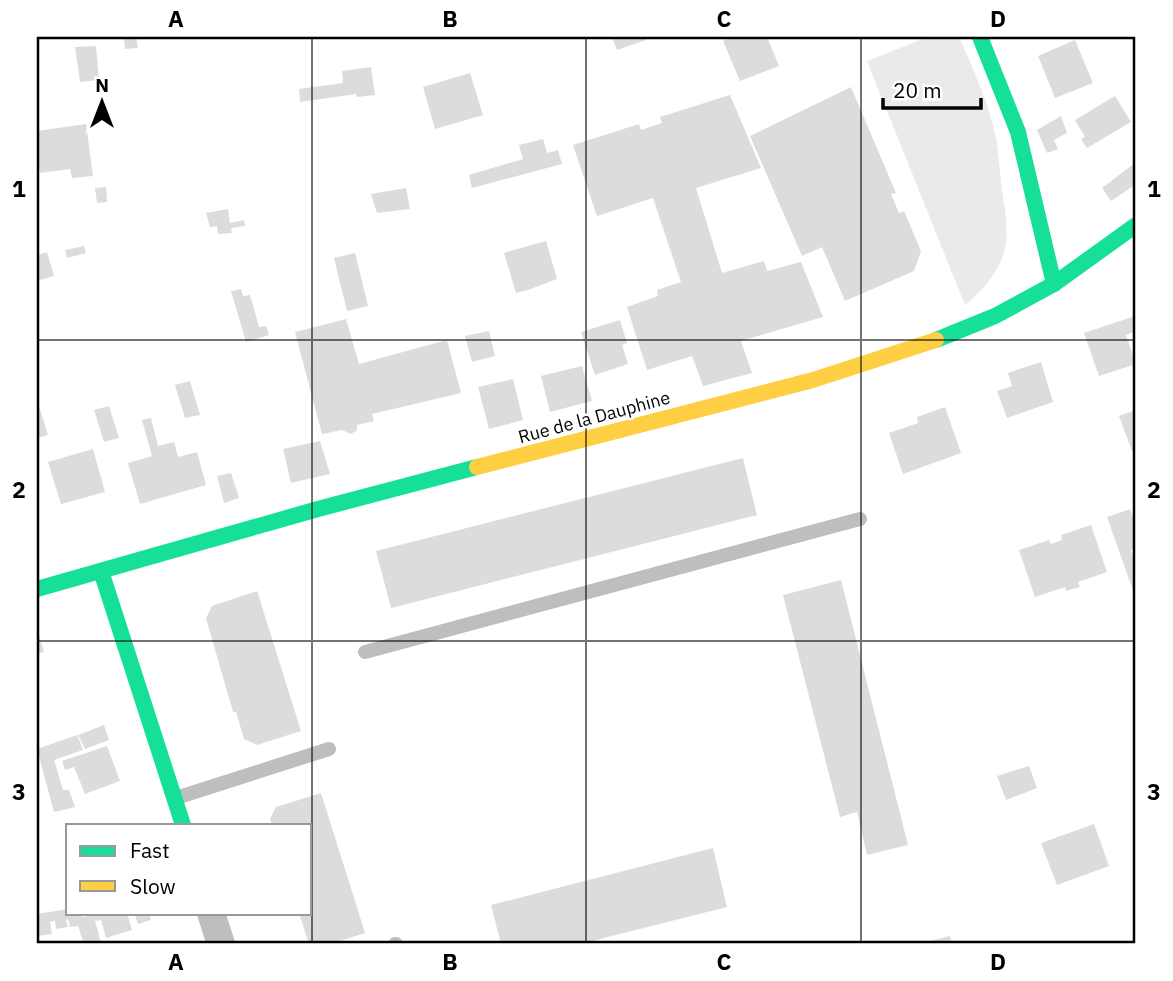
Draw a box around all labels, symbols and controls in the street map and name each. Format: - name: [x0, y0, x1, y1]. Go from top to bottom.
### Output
- text: A: [168, 3, 184, 33]
- text: B: [442, 3, 458, 33]
- text: C: [717, 3, 732, 33]
- text: D: [990, 3, 1006, 33]
- north arrow: [66, 66, 136, 136]
- scale bar: [883, 66, 981, 110]
- text: N: [95, 73, 109, 97]
- text: 20 m: [893, 76, 942, 104]
- text: 1: [12, 173, 26, 203]
- text: 1: [1147, 173, 1161, 203]
- street label: Rue de la Dauphine: [515, 386, 673, 448]
- text: 2: [12, 474, 26, 504]
- text: 2: [1147, 474, 1161, 504]
- text: 3: [12, 776, 26, 806]
- text: 3: [1147, 776, 1161, 806]
- legend: [66, 824, 312, 914]
- text: Fast: [130, 836, 170, 864]
- text: Slow: [130, 872, 176, 900]
- text: A: [168, 946, 184, 976]
- text: B: [442, 946, 458, 976]
- text: C: [717, 946, 732, 976]
- text: D: [990, 946, 1006, 976]

